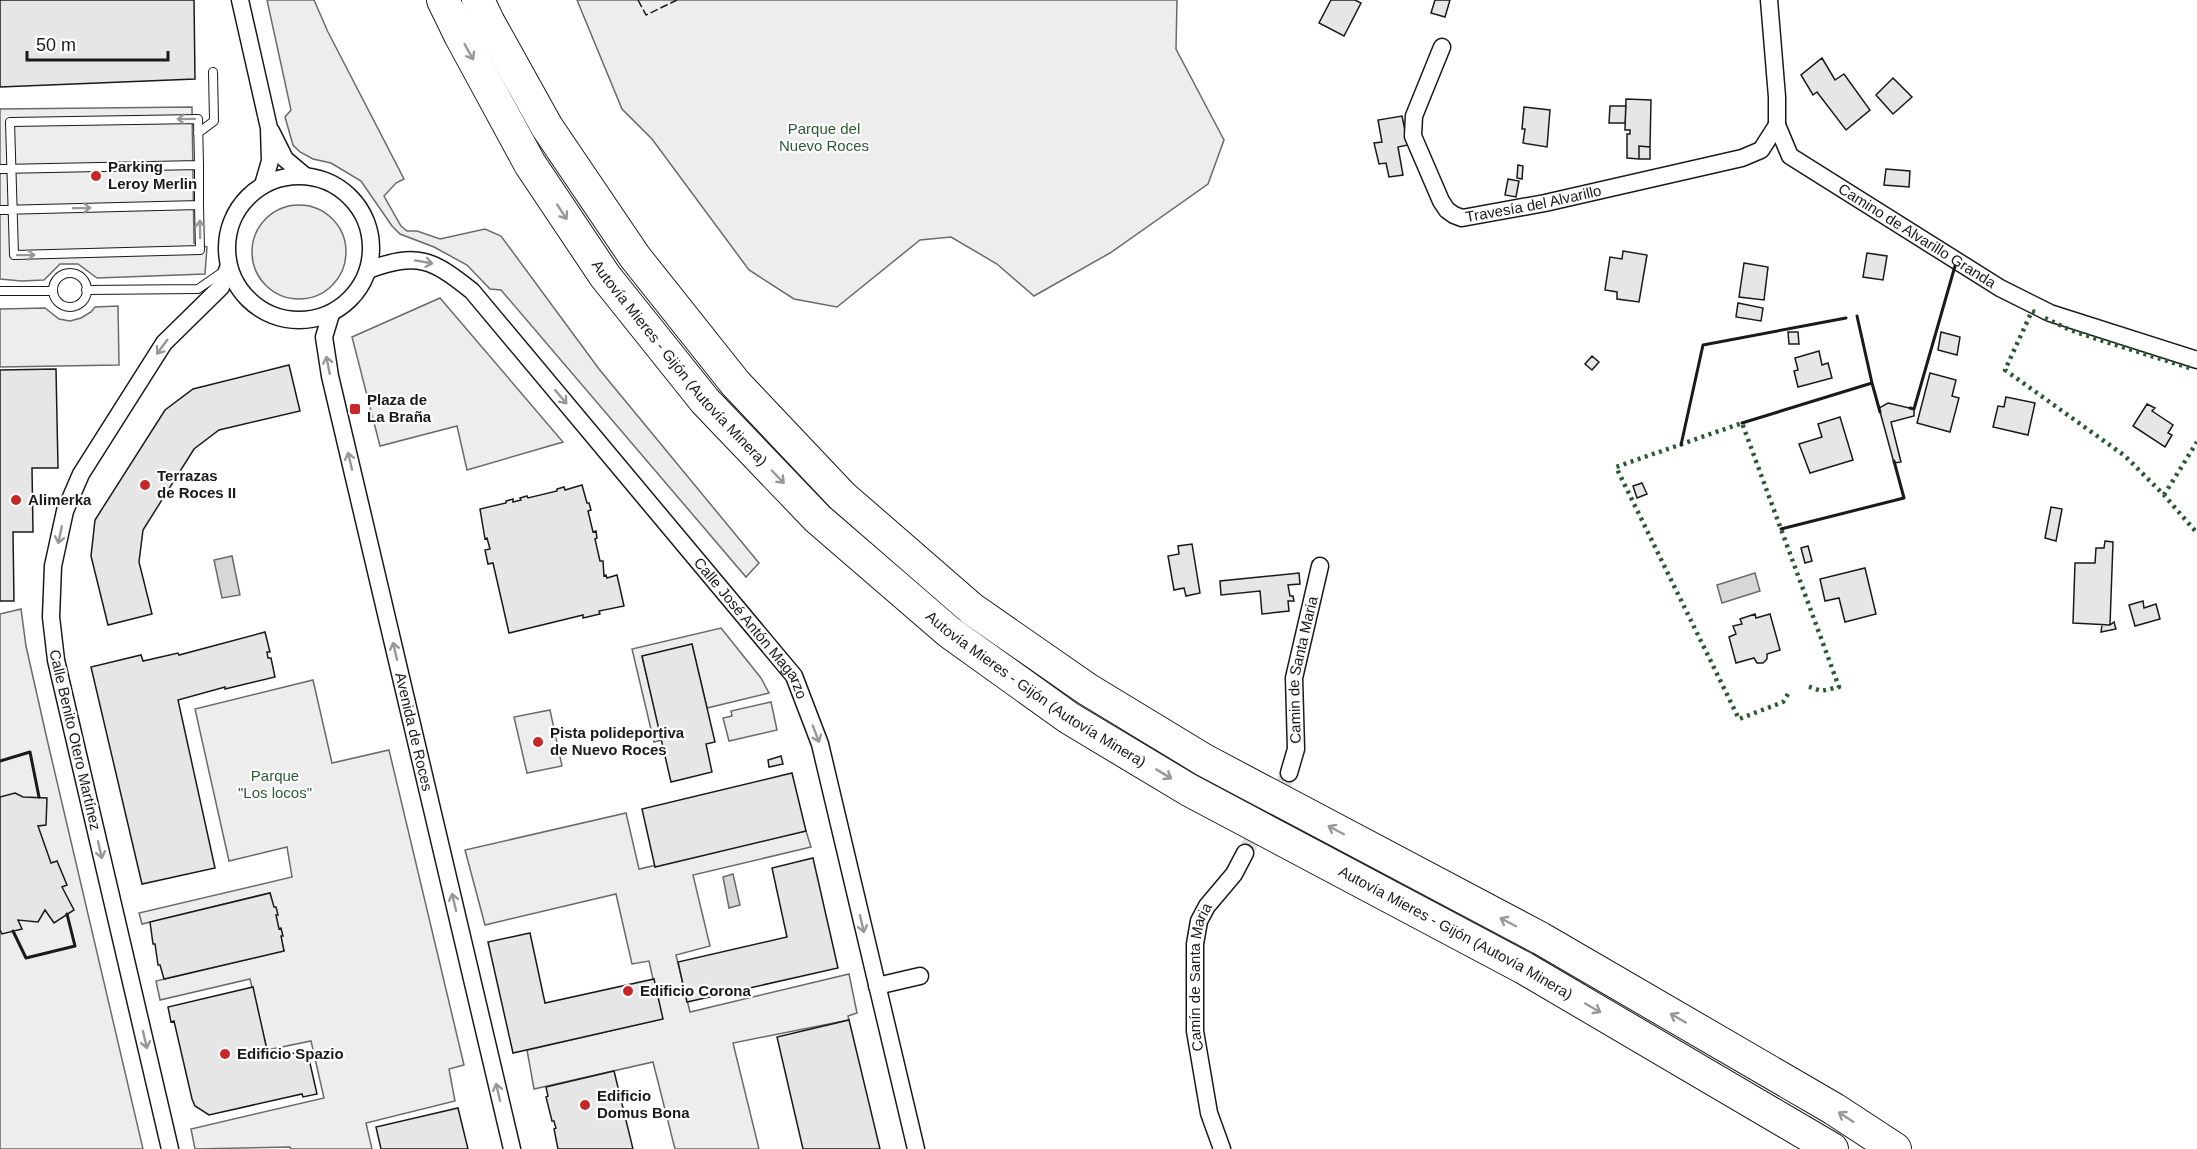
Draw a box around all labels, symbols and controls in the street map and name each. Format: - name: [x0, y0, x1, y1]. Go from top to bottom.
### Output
- scale bar: [27, 24, 168, 62]
- text: 50 m: [36, 35, 76, 55]
- one-way arrow: [463, 43, 475, 60]
- one-way arrow: [176, 113, 196, 125]
- park label: Parque del Nuevo Roces: [779, 120, 869, 154]
- place label: Parking Leroy Merlin: [108, 158, 197, 192]
- marker: Parking Leroy Merlin: [89, 169, 103, 183]
- street label: Camino de Alvarillo Granda: [1835, 180, 2000, 292]
- street label: Travesía del Alvarillo: [1464, 181, 1603, 225]
- one-way arrow: [71, 202, 91, 214]
- one-way arrow: [556, 204, 569, 221]
- one-way arrow: [194, 220, 205, 240]
- one-way arrow: [16, 249, 36, 260]
- one-way arrow: [414, 257, 434, 268]
- street label: Autovía Mieres - Gijón (Autovía Minera): [589, 257, 771, 469]
- one-way arrow: [156, 339, 169, 355]
- one-way arrow: [322, 355, 333, 375]
- one-way arrow: [554, 389, 568, 404]
- place label: Plaza de La Braña: [367, 391, 432, 425]
- marker: Plaza de La Braña: [348, 402, 362, 416]
- one-way arrow: [344, 452, 355, 471]
- place label: Terrazas de Roces II: [157, 467, 236, 501]
- one-way arrow: [771, 469, 785, 484]
- marker: Terrazas de Roces II: [138, 478, 152, 492]
- place label: Alimerka: [28, 491, 92, 508]
- marker: Alimerka: [9, 493, 23, 507]
- one-way arrow: [53, 526, 65, 545]
- street label: Calle José Antón Magarzo: [691, 554, 811, 701]
- street label: Camin de Santa Maria: [1285, 594, 1321, 744]
- street label: Autovía Mieres - Gijón (Autovía Minera): [923, 607, 1149, 770]
- one-way arrow: [388, 642, 400, 661]
- street label: Calle Benito Otero Martínez: [46, 648, 105, 832]
- street label: Avenida de Roces: [392, 671, 436, 793]
- place label: Pista polideportiva de Nuevo Roces: [550, 724, 685, 758]
- one-way arrow: [811, 725, 822, 743]
- marker: Pista polideportiva de Nuevo Roces: [531, 735, 545, 749]
- park label: Parque "Los locos": [238, 767, 312, 801]
- one-way arrow: [1155, 769, 1172, 781]
- one-way arrow: [1328, 824, 1345, 836]
- one-way arrow: [95, 840, 107, 859]
- street label: Autovía Mieres - Gijón (Autovía Minera): [1336, 862, 1576, 1003]
- one-way arrow: [447, 893, 459, 912]
- street label: Camín de Santa Maria: [1186, 899, 1215, 1053]
- one-way arrow: [857, 914, 869, 933]
- one-way arrow: [1500, 916, 1518, 927]
- place label: Edificio Corona: [640, 982, 751, 999]
- marker: Edificio Corona: [621, 984, 635, 998]
- one-way arrow: [1584, 1003, 1601, 1015]
- one-way arrow: [1670, 1012, 1687, 1024]
- one-way arrow: [139, 1030, 151, 1049]
- place label: Edificio Spazio: [237, 1045, 344, 1062]
- marker: Edificio Spazio: [218, 1047, 232, 1061]
- one-way arrow: [492, 1083, 504, 1102]
- place label: Edificio Domus Bona: [597, 1087, 690, 1121]
- marker: Edificio Domus Bona: [578, 1098, 592, 1112]
- one-way arrow: [1838, 1111, 1855, 1123]

